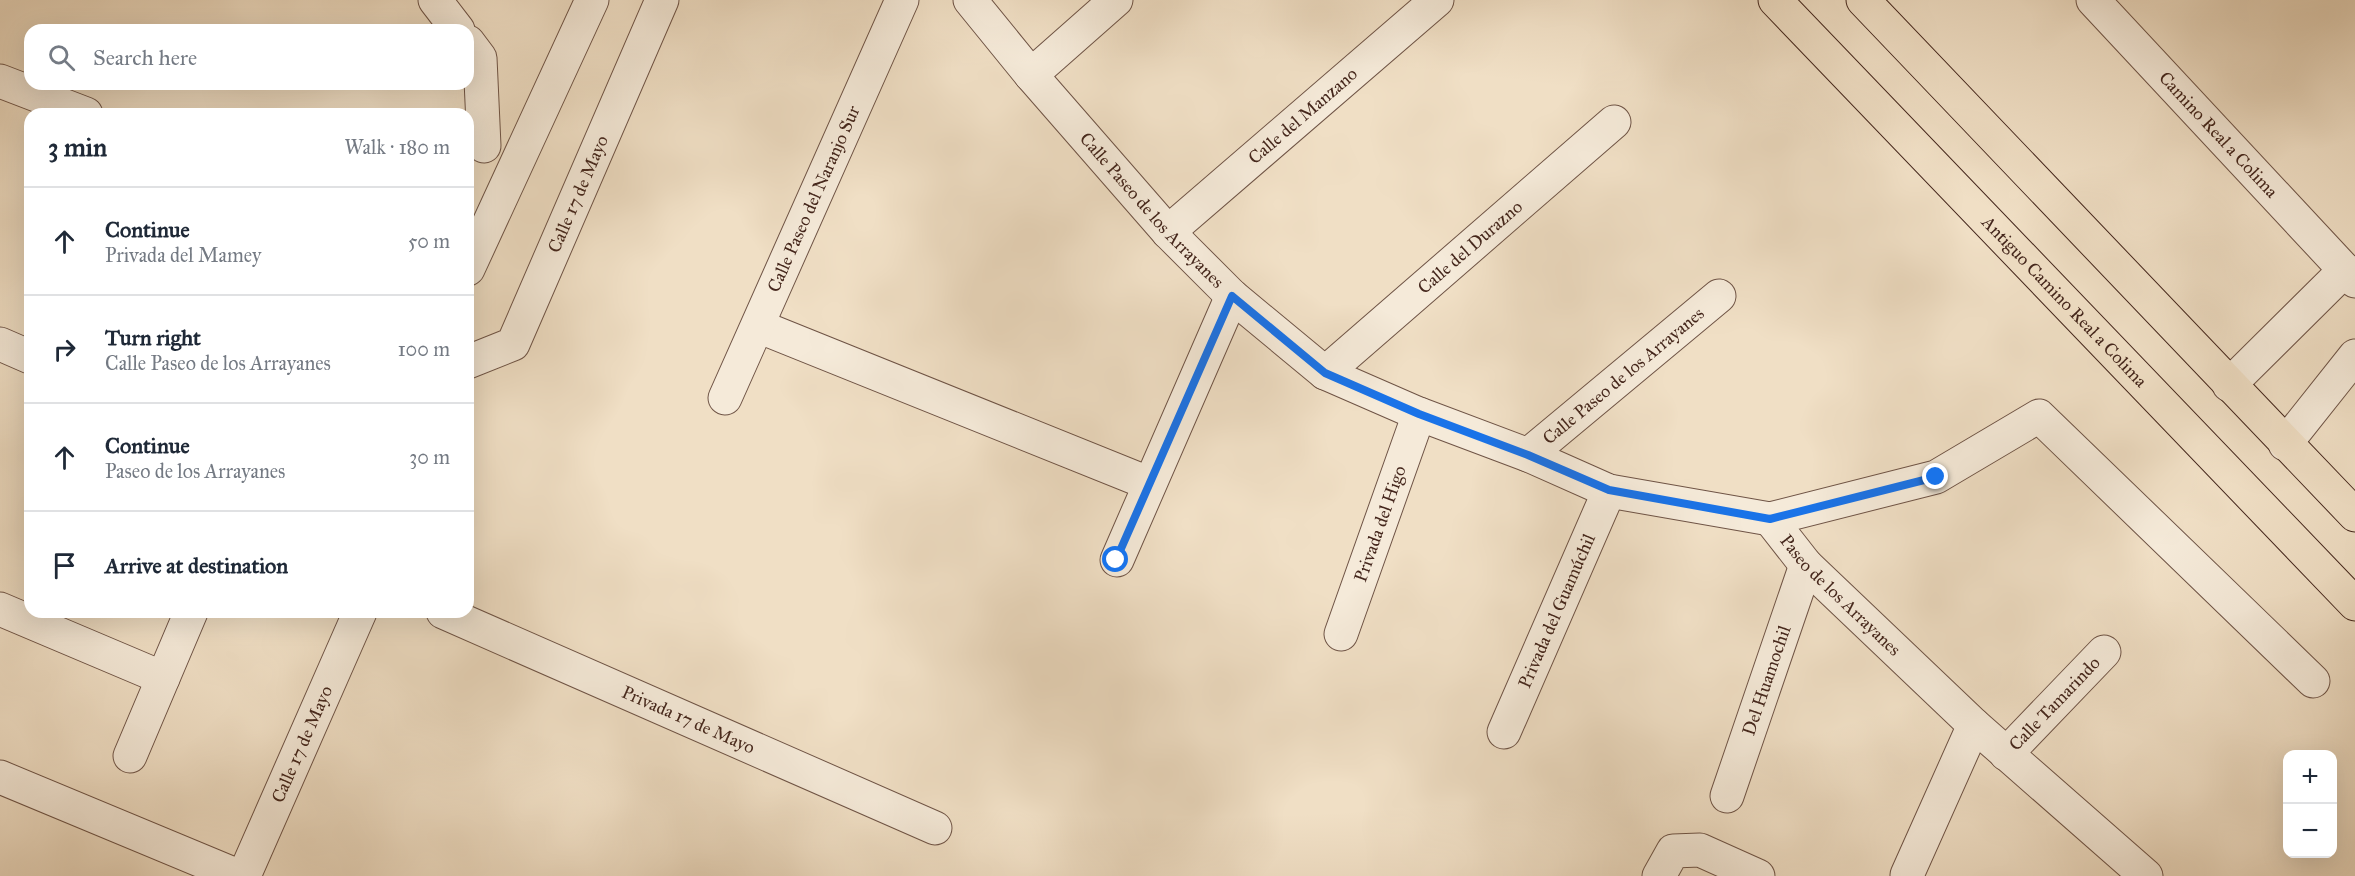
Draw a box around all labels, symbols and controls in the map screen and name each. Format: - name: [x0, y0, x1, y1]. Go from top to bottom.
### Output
- search box: [24, 24, 474, 90]
- icon: search: [45, 41, 78, 74]
- text: Search here: [93, 44, 197, 71]
- street label: Calle del Manzano: [1244, 63, 1362, 169]
- street label: Camino Real a Colima: [2154, 67, 2283, 203]
- street label: Calle Paseo del Naranjo Sur: [763, 102, 865, 295]
- street label: Calle Paseo de los Arrayanes: [1075, 128, 1229, 293]
- text: 3 min: [48, 131, 107, 163]
- street label: Calle 17 de Mayo: [543, 132, 613, 256]
- text: Walk · 180 m: [345, 135, 450, 159]
- street label: Calle del Durazno: [1413, 196, 1527, 299]
- street label: Antiguo Camino Real a Colima: [1977, 210, 2152, 392]
- text: Continue: [105, 216, 190, 243]
- icon: ahead: [48, 225, 81, 258]
- text: 50 m: [408, 229, 450, 253]
- text: Privada del Mamey: [105, 243, 261, 267]
- street label: Calle Paseo de los Arrayanes: [1538, 302, 1709, 449]
- text: Turn right: [105, 324, 201, 351]
- icon: right: [48, 333, 81, 366]
- text: 100 m: [398, 337, 450, 361]
- text: Calle Paseo de los Arrayanes: [105, 351, 331, 375]
- text: Continue: [105, 432, 190, 459]
- icon: ahead: [48, 441, 81, 474]
- text: 30 m: [409, 445, 450, 469]
- text: Paseo de los Arrayanes: [105, 459, 285, 483]
- street label: Privada del Higo: [1349, 463, 1411, 585]
- route end: [1922, 463, 1948, 489]
- street label: Privada del Guamúchil: [1513, 530, 1600, 692]
- street label: Paseo de los Arrayanes: [1775, 530, 1905, 660]
- route start: [1102, 546, 1128, 572]
- icon: arrive: [48, 549, 81, 582]
- text: Arrive at destination: [105, 552, 288, 579]
- street label: Del Huamochil: [1737, 623, 1795, 738]
- street label: Calle Tamarindo: [2004, 652, 2105, 755]
- street label: Privada 17 de Mayo: [619, 681, 758, 759]
- street label: Calle 17 de Mayo: [267, 682, 337, 806]
- map controls: [2283, 750, 2337, 858]
- button: +: [2283, 750, 2337, 804]
- button: −: [2283, 804, 2337, 858]

